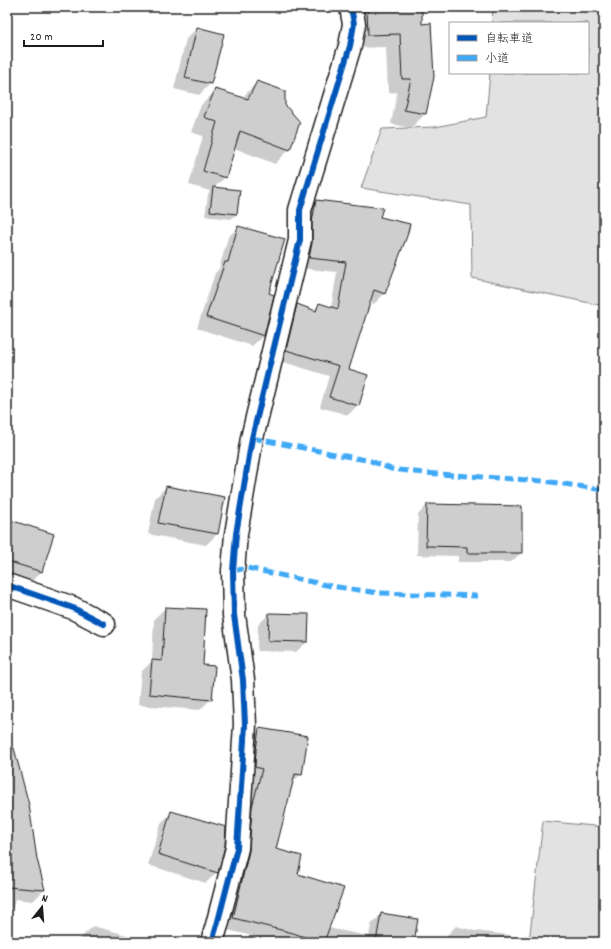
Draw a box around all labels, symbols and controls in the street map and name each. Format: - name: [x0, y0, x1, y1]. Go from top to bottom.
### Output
- scale bar: [24, 22, 103, 48]
- legend: [449, 22, 589, 74]
- text: 20 m: [30, 29, 53, 46]
- text: 自転車道: [485, 31, 533, 48]
- text: 小道: [485, 51, 509, 68]
- north arrow: [22, 887, 62, 927]
- text: N: [39, 891, 50, 908]

